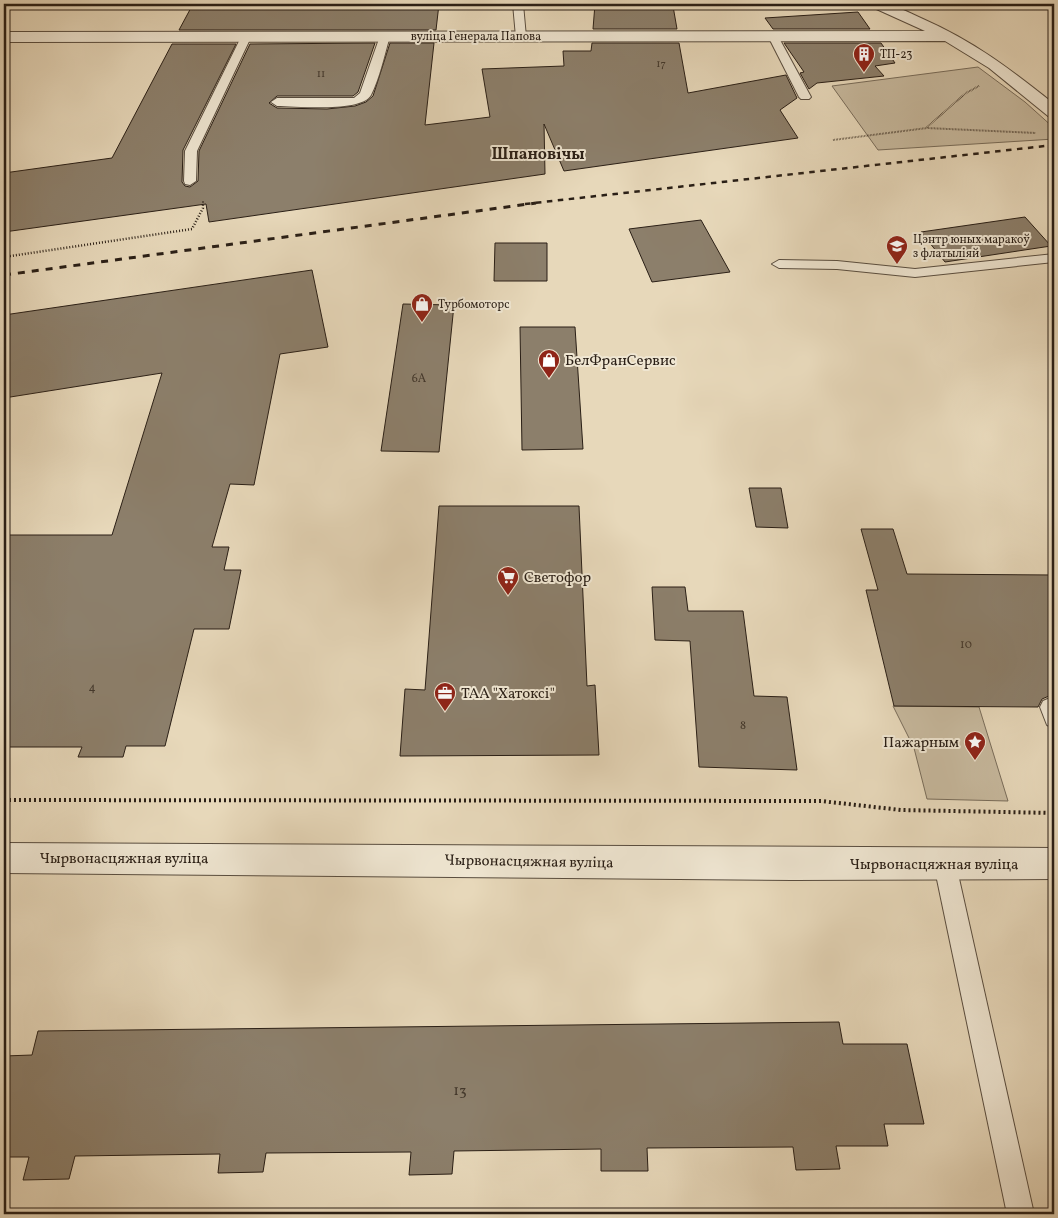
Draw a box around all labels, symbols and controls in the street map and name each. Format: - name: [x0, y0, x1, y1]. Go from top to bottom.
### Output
- street label: вуліца Генерала Папова: [411, 29, 541, 45]
- building icon: ТП-23: [852, 42, 876, 73]
- place label: ТП-23: [880, 47, 913, 63]
- house number: 17: [656, 57, 666, 72]
- house number: 11: [317, 67, 325, 82]
- district label: Шпановічы: [492, 144, 584, 166]
- place label: Цэнтр юных маракоў з флатыліяй: [913, 232, 1030, 262]
- school or university icon: Цэнтр юных маракоў з флатыліяй: [885, 234, 909, 265]
- shop icon: Турбомоторс: [410, 292, 434, 323]
- place label: Турбомоторс: [438, 297, 510, 313]
- shop icon: БелФранСервис: [537, 348, 561, 379]
- place label: БелФранСервис: [565, 351, 676, 372]
- house number: 6А: [412, 371, 427, 387]
- supermarket icon: Светофор: [496, 565, 520, 596]
- place label: Светофор: [524, 568, 591, 589]
- house number: 10: [960, 637, 972, 653]
- house number: 4: [88, 680, 96, 696]
- office icon: ТАА "Хатоксі": [433, 681, 457, 712]
- place label: ТАА "Хатоксі": [461, 684, 555, 705]
- house number: 8: [740, 718, 746, 734]
- place icon: Пажарным: [963, 730, 987, 761]
- place label: Пажарным: [883, 733, 959, 754]
- street label: Чырвонасцяжная вуліца: [39, 849, 209, 870]
- street label: Чырвонасцяжная вуліца: [444, 851, 614, 874]
- street label: Чырвонасцяжная вуліца: [849, 855, 1019, 876]
- house number: 13: [453, 1081, 467, 1102]

